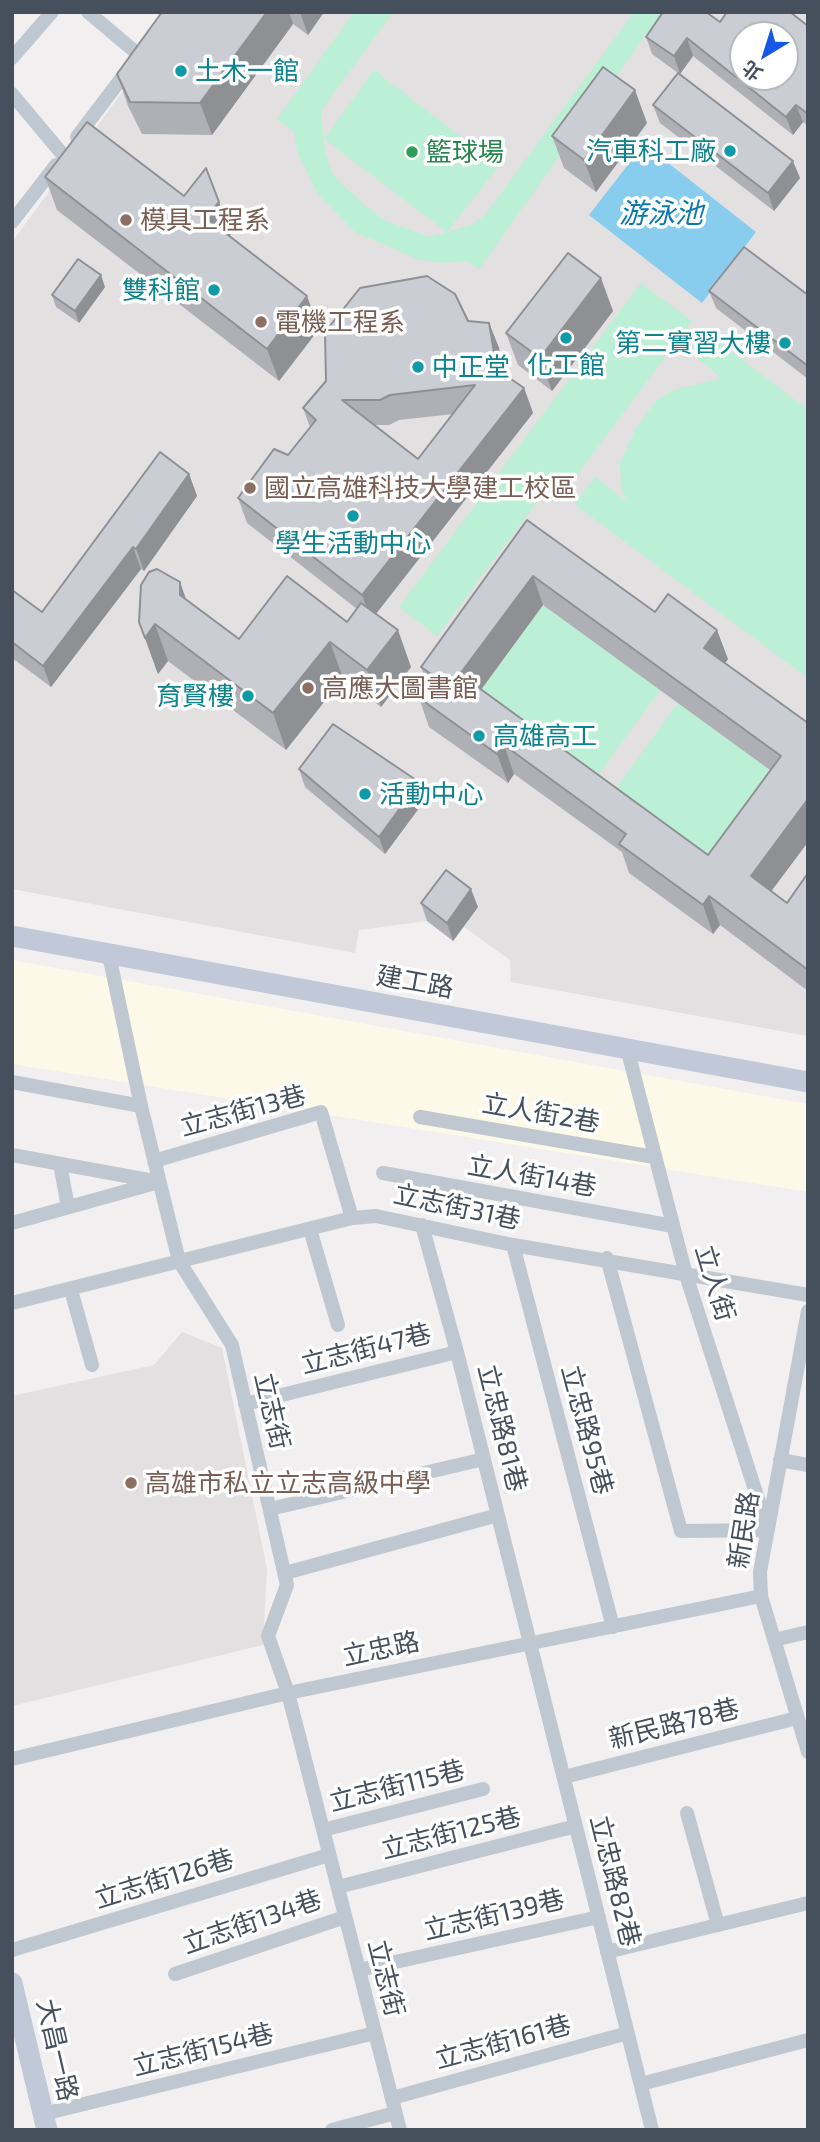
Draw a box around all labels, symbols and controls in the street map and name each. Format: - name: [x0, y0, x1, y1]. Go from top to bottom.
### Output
- north arrow: [729, 21, 799, 91]
- place label: 土木一館: [195, 55, 299, 87]
- text: 北: [737, 56, 767, 86]
- marker: 土木一館: [173, 63, 189, 79]
- place label: 汽車科工廠: [586, 135, 716, 167]
- place label: 籃球場: [426, 136, 504, 168]
- marker: 汽車科工廠: [722, 143, 738, 159]
- marker: 籃球場: [404, 144, 420, 160]
- water label: 游泳池: [619, 197, 703, 231]
- place label: 模具工程系: [140, 204, 270, 236]
- marker: 模具工程系: [118, 212, 134, 228]
- place label: 雙科館: [122, 274, 200, 306]
- marker: 雙科館: [206, 282, 222, 298]
- place label: 電機工程系: [275, 306, 405, 338]
- marker: 電機工程系: [253, 314, 269, 330]
- place label: 第二實習大樓: [615, 327, 771, 359]
- marker: 化工館: [558, 330, 574, 346]
- marker: 第二實習大樓: [777, 335, 793, 351]
- place label: 化工館: [527, 349, 605, 381]
- place label: 中正堂: [432, 351, 510, 383]
- marker: 中正堂: [410, 359, 426, 375]
- place label: 國立高雄科技大學建工校區: [264, 472, 576, 504]
- marker: 國立高雄科技大學建工校區: [242, 480, 258, 496]
- marker: 學生活動中心: [345, 508, 361, 524]
- place label: 學生活動中心: [275, 527, 431, 559]
- place label: 高應大圖書館: [322, 672, 478, 704]
- place label: 育賢樓: [156, 680, 234, 712]
- marker: 高應大圖書館: [300, 680, 316, 696]
- marker: 育賢樓: [240, 688, 256, 704]
- place label: 高雄高工: [493, 720, 597, 752]
- marker: 高雄高工: [471, 728, 487, 744]
- place label: 活動中心: [379, 778, 483, 810]
- marker: 活動中心: [357, 786, 373, 802]
- street label: 建工路: [374, 960, 456, 1004]
- street label: 立志街13巷: [177, 1079, 309, 1143]
- street label: 立人街2巷: [480, 1087, 602, 1139]
- street label: 立人街14巷: [465, 1149, 599, 1203]
- street label: 立志街31巷: [391, 1178, 523, 1236]
- street label: 立人街: [689, 1241, 741, 1325]
- street label: 立志街47巷: [298, 1318, 434, 1380]
- street label: 立忠路81巷: [471, 1361, 533, 1495]
- street label: 立忠路95巷: [555, 1362, 619, 1498]
- street label: 立志街: [248, 1369, 296, 1453]
- place label: 高雄市私立立志高級中學: [145, 1467, 431, 1499]
- marker: 高雄市私立立志高級中學: [123, 1475, 139, 1491]
- street label: 新民路: [722, 1489, 766, 1571]
- street label: 立忠路: [340, 1626, 422, 1672]
- street label: 新民路78巷: [606, 1693, 742, 1755]
- street label: 立志街115巷: [326, 1754, 468, 1818]
- street label: 立志街125巷: [378, 1801, 524, 1865]
- street label: 立忠路82巷: [584, 1812, 646, 1950]
- street label: 立志街126巷: [91, 1843, 237, 1915]
- street label: 立志街134巷: [178, 1884, 326, 1960]
- street label: 立志街139巷: [420, 1884, 568, 1946]
- street label: 立志街: [361, 1936, 411, 2020]
- street label: 大昌一路: [30, 1996, 84, 2104]
- street label: 立志街161巷: [432, 2009, 574, 2075]
- street label: 立志街154巷: [129, 2017, 277, 2083]

